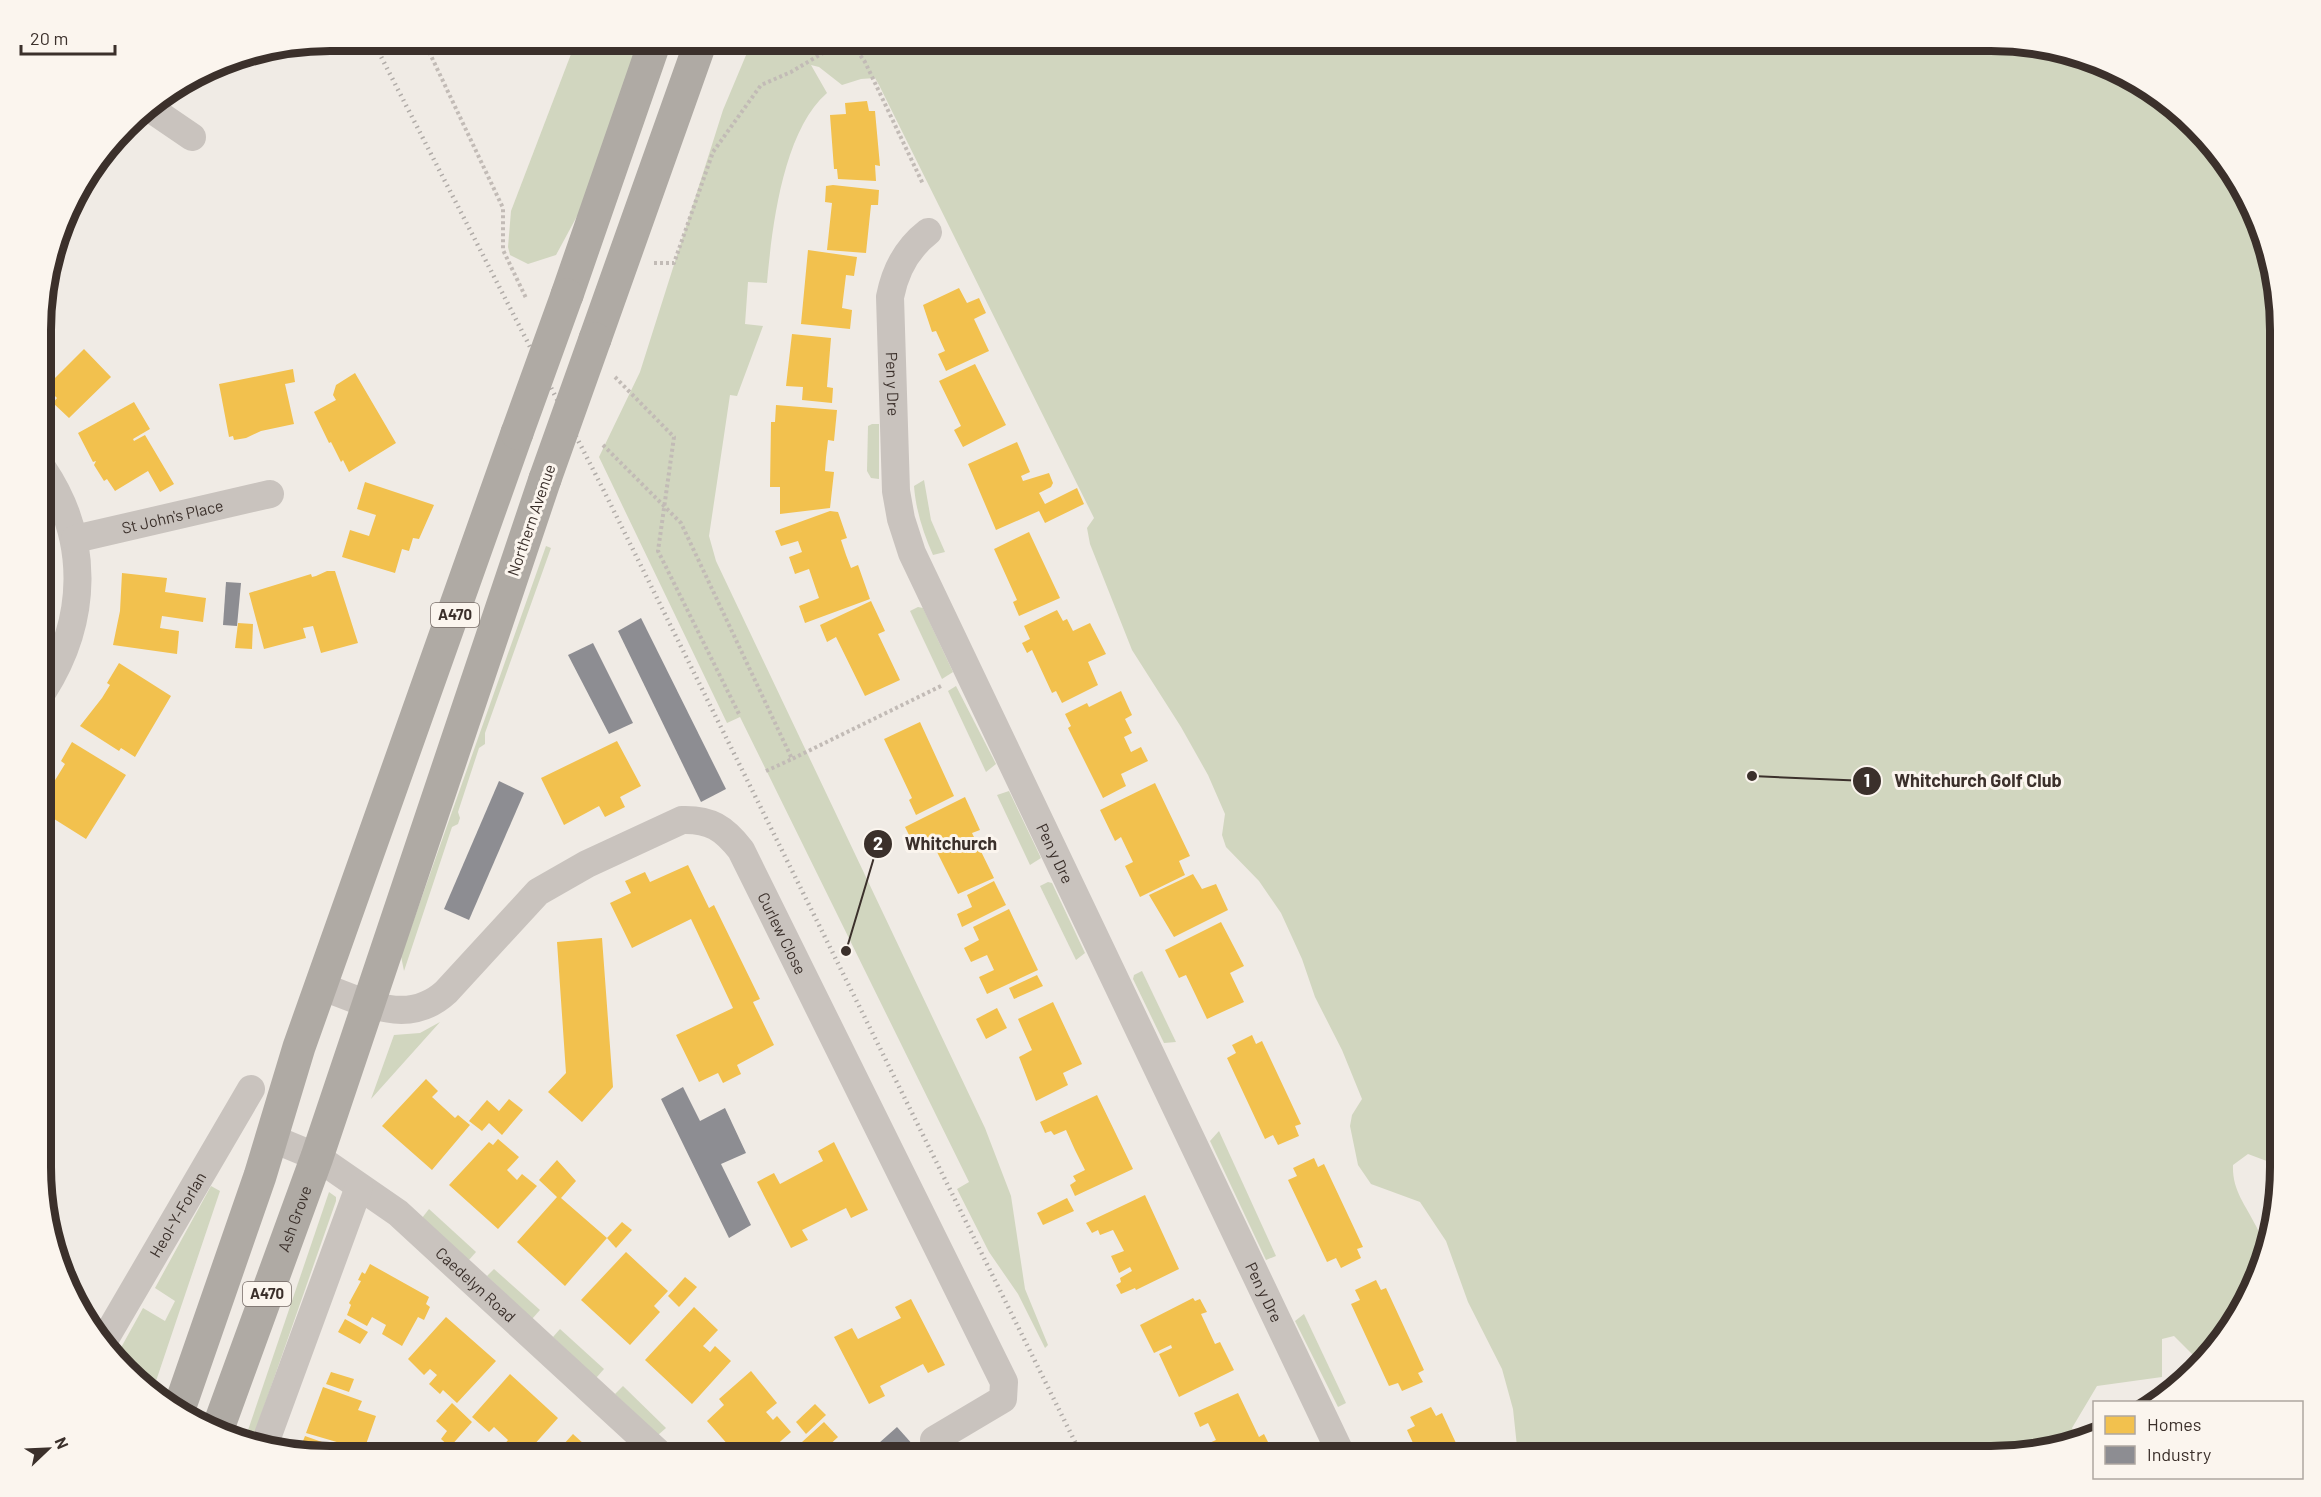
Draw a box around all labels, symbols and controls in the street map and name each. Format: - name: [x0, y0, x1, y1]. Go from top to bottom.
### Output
- scale bar: [21, 18, 116, 56]
- text: 20 m: [30, 27, 68, 49]
- street label: Pen y Dre: [883, 351, 904, 416]
- street label: Northern Avenue: [503, 461, 559, 578]
- street label: St John's Place: [120, 495, 225, 537]
- road number: A470: [431, 603, 479, 627]
- callout: Whitchurch Golf Club: [1852, 763, 2074, 799]
- text: 1: [1864, 769, 1870, 791]
- text: Whitchurch Golf Club: [1894, 769, 2062, 791]
- street label: Pen y Dre: [1033, 820, 1078, 886]
- callout: Whitchurch: [863, 826, 1009, 862]
- text: 2: [873, 832, 883, 854]
- text: Whitchurch: [905, 832, 997, 854]
- street label: Curlew Close: [754, 889, 811, 977]
- street label: Heol-Y-Forlan: [145, 1168, 210, 1260]
- street label: Ash Grove: [273, 1183, 315, 1254]
- street label: Caedelyn Road: [432, 1243, 520, 1326]
- street label: Pen y Dre: [1242, 1259, 1287, 1325]
- road number: A470: [243, 1282, 291, 1306]
- legend: [2093, 1401, 2303, 1479]
- text: Homes: [2147, 1413, 2201, 1435]
- north arrow: [18, 1419, 78, 1479]
- text: N: [51, 1434, 73, 1452]
- text: Industry: [2147, 1443, 2211, 1465]

